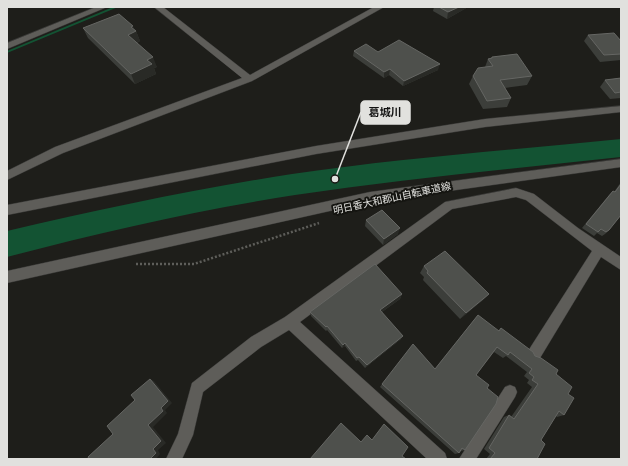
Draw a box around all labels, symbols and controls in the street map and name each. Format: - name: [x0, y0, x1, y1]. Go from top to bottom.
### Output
- callout: 葛城川: [361, 101, 410, 124]
- text: 葛城川: [369, 106, 402, 118]
- street label: 明日香大和郡山自転車道線: [332, 180, 452, 216]

